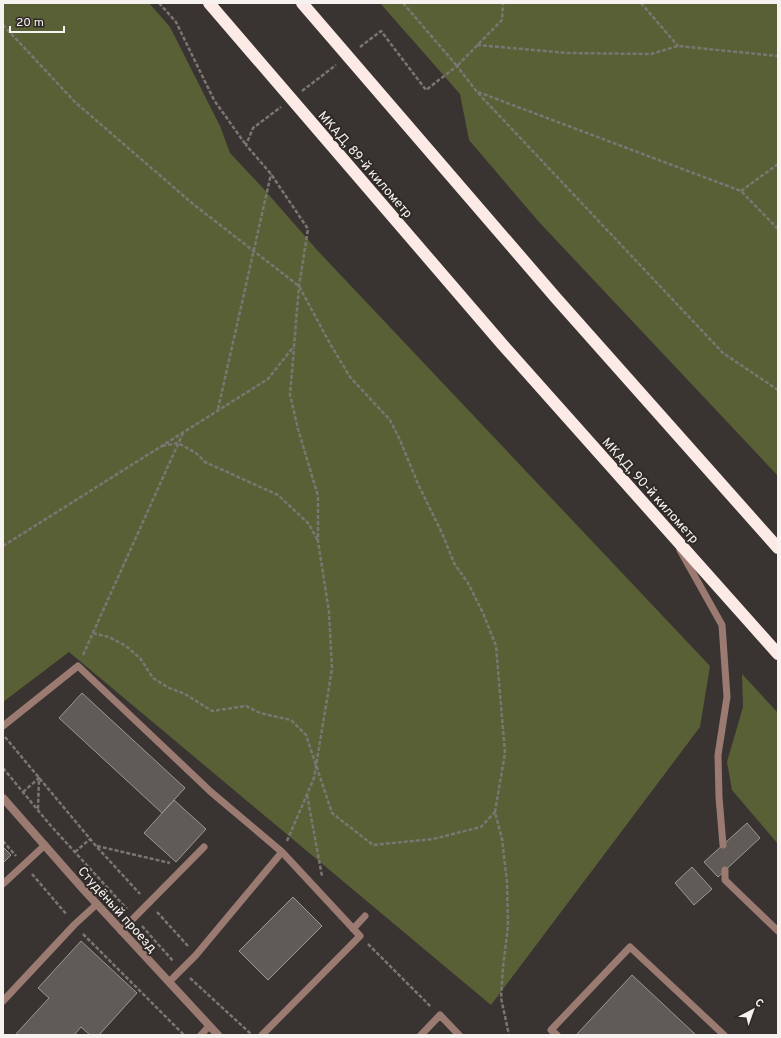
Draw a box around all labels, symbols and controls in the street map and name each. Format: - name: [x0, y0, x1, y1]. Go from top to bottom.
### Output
- scale bar: [10, 8, 64, 34]
- text: 20 m: [16, 15, 44, 31]
- street label: МКАД, 89-й километр: [314, 109, 415, 222]
- street label: МКАД, 90-й километр: [598, 435, 701, 548]
- street label: Студёный проезд: [74, 864, 160, 957]
- north arrow: [733, 990, 773, 1030]
- text: С: [752, 996, 766, 1011]

